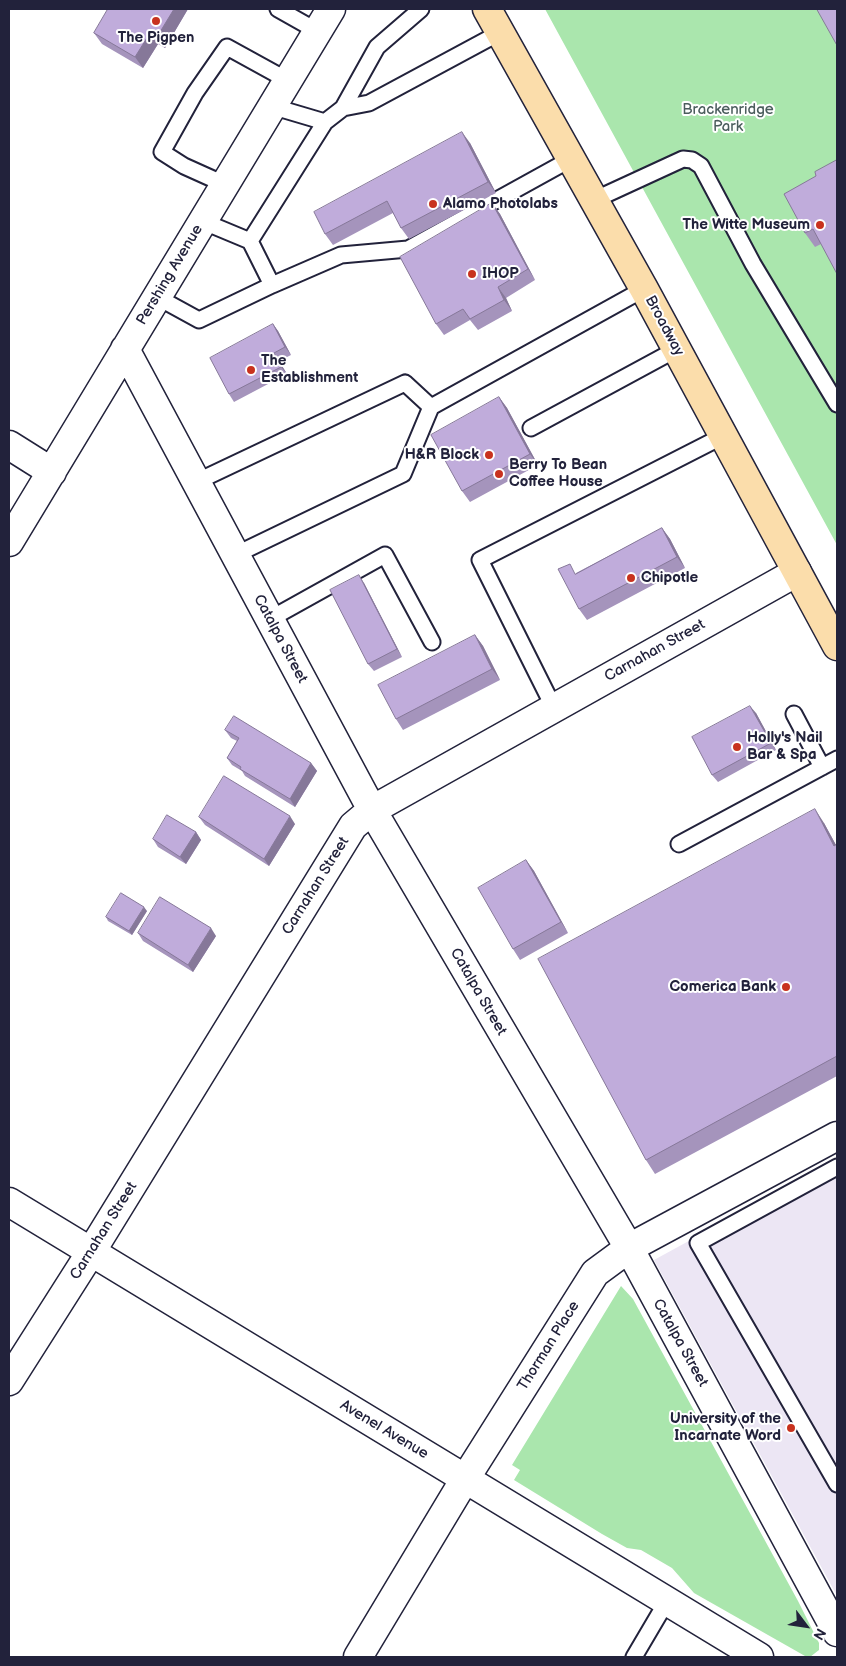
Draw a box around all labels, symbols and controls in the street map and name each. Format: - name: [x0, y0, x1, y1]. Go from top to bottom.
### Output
- marker: The Pigpen: [150, 15, 162, 27]
- place label: The Pigpen: [118, 29, 194, 47]
- park label: Brackenridge Park: [682, 101, 774, 136]
- place label: Alamo Photolabs: [443, 195, 558, 213]
- marker: Alamo Photolabs: [427, 198, 439, 210]
- place label: The Witte Museum: [683, 216, 810, 234]
- marker: The Witte Museum: [814, 219, 826, 231]
- street label: Pershing Avenue: [133, 222, 207, 328]
- place label: IHOP: [482, 265, 519, 283]
- marker: IHOP: [466, 268, 478, 280]
- street label: Broadway: [641, 293, 687, 359]
- place label: The Establishment: [261, 352, 358, 387]
- marker: The Establishment: [245, 364, 257, 376]
- place label: H&R Block: [405, 446, 479, 464]
- marker: H&R Block: [483, 449, 495, 461]
- place label: Berry To Bean Coffee House: [509, 456, 607, 491]
- marker: Berry To Bean Coffee House: [493, 468, 505, 480]
- place label: Chipotle: [641, 569, 698, 587]
- marker: Chipotle: [625, 572, 637, 584]
- street label: Catalpa Street: [249, 592, 311, 686]
- street label: Carnahan Street: [602, 616, 708, 686]
- place label: Holly's Nail Bar & Spa: [747, 729, 823, 764]
- marker: Holly's Nail Bar & Spa: [731, 741, 743, 753]
- street label: Carnahan Street: [279, 834, 353, 938]
- street label: Catalpa Street: [446, 945, 510, 1039]
- place label: Comerica Bank: [669, 978, 776, 996]
- marker: Comerica Bank: [780, 981, 792, 993]
- street label: Carnahan Street: [67, 1179, 141, 1283]
- street label: Catalpa Street: [648, 1296, 712, 1390]
- street label: Thorman Place: [514, 1298, 584, 1394]
- street label: Avenel Avenue: [337, 1397, 431, 1463]
- place label: University of the Incarnate Word: [670, 1410, 781, 1445]
- marker: University of the Incarnate Word: [785, 1422, 797, 1434]
- north arrow: [781, 1601, 831, 1651]
- text: N: [809, 1625, 829, 1643]

